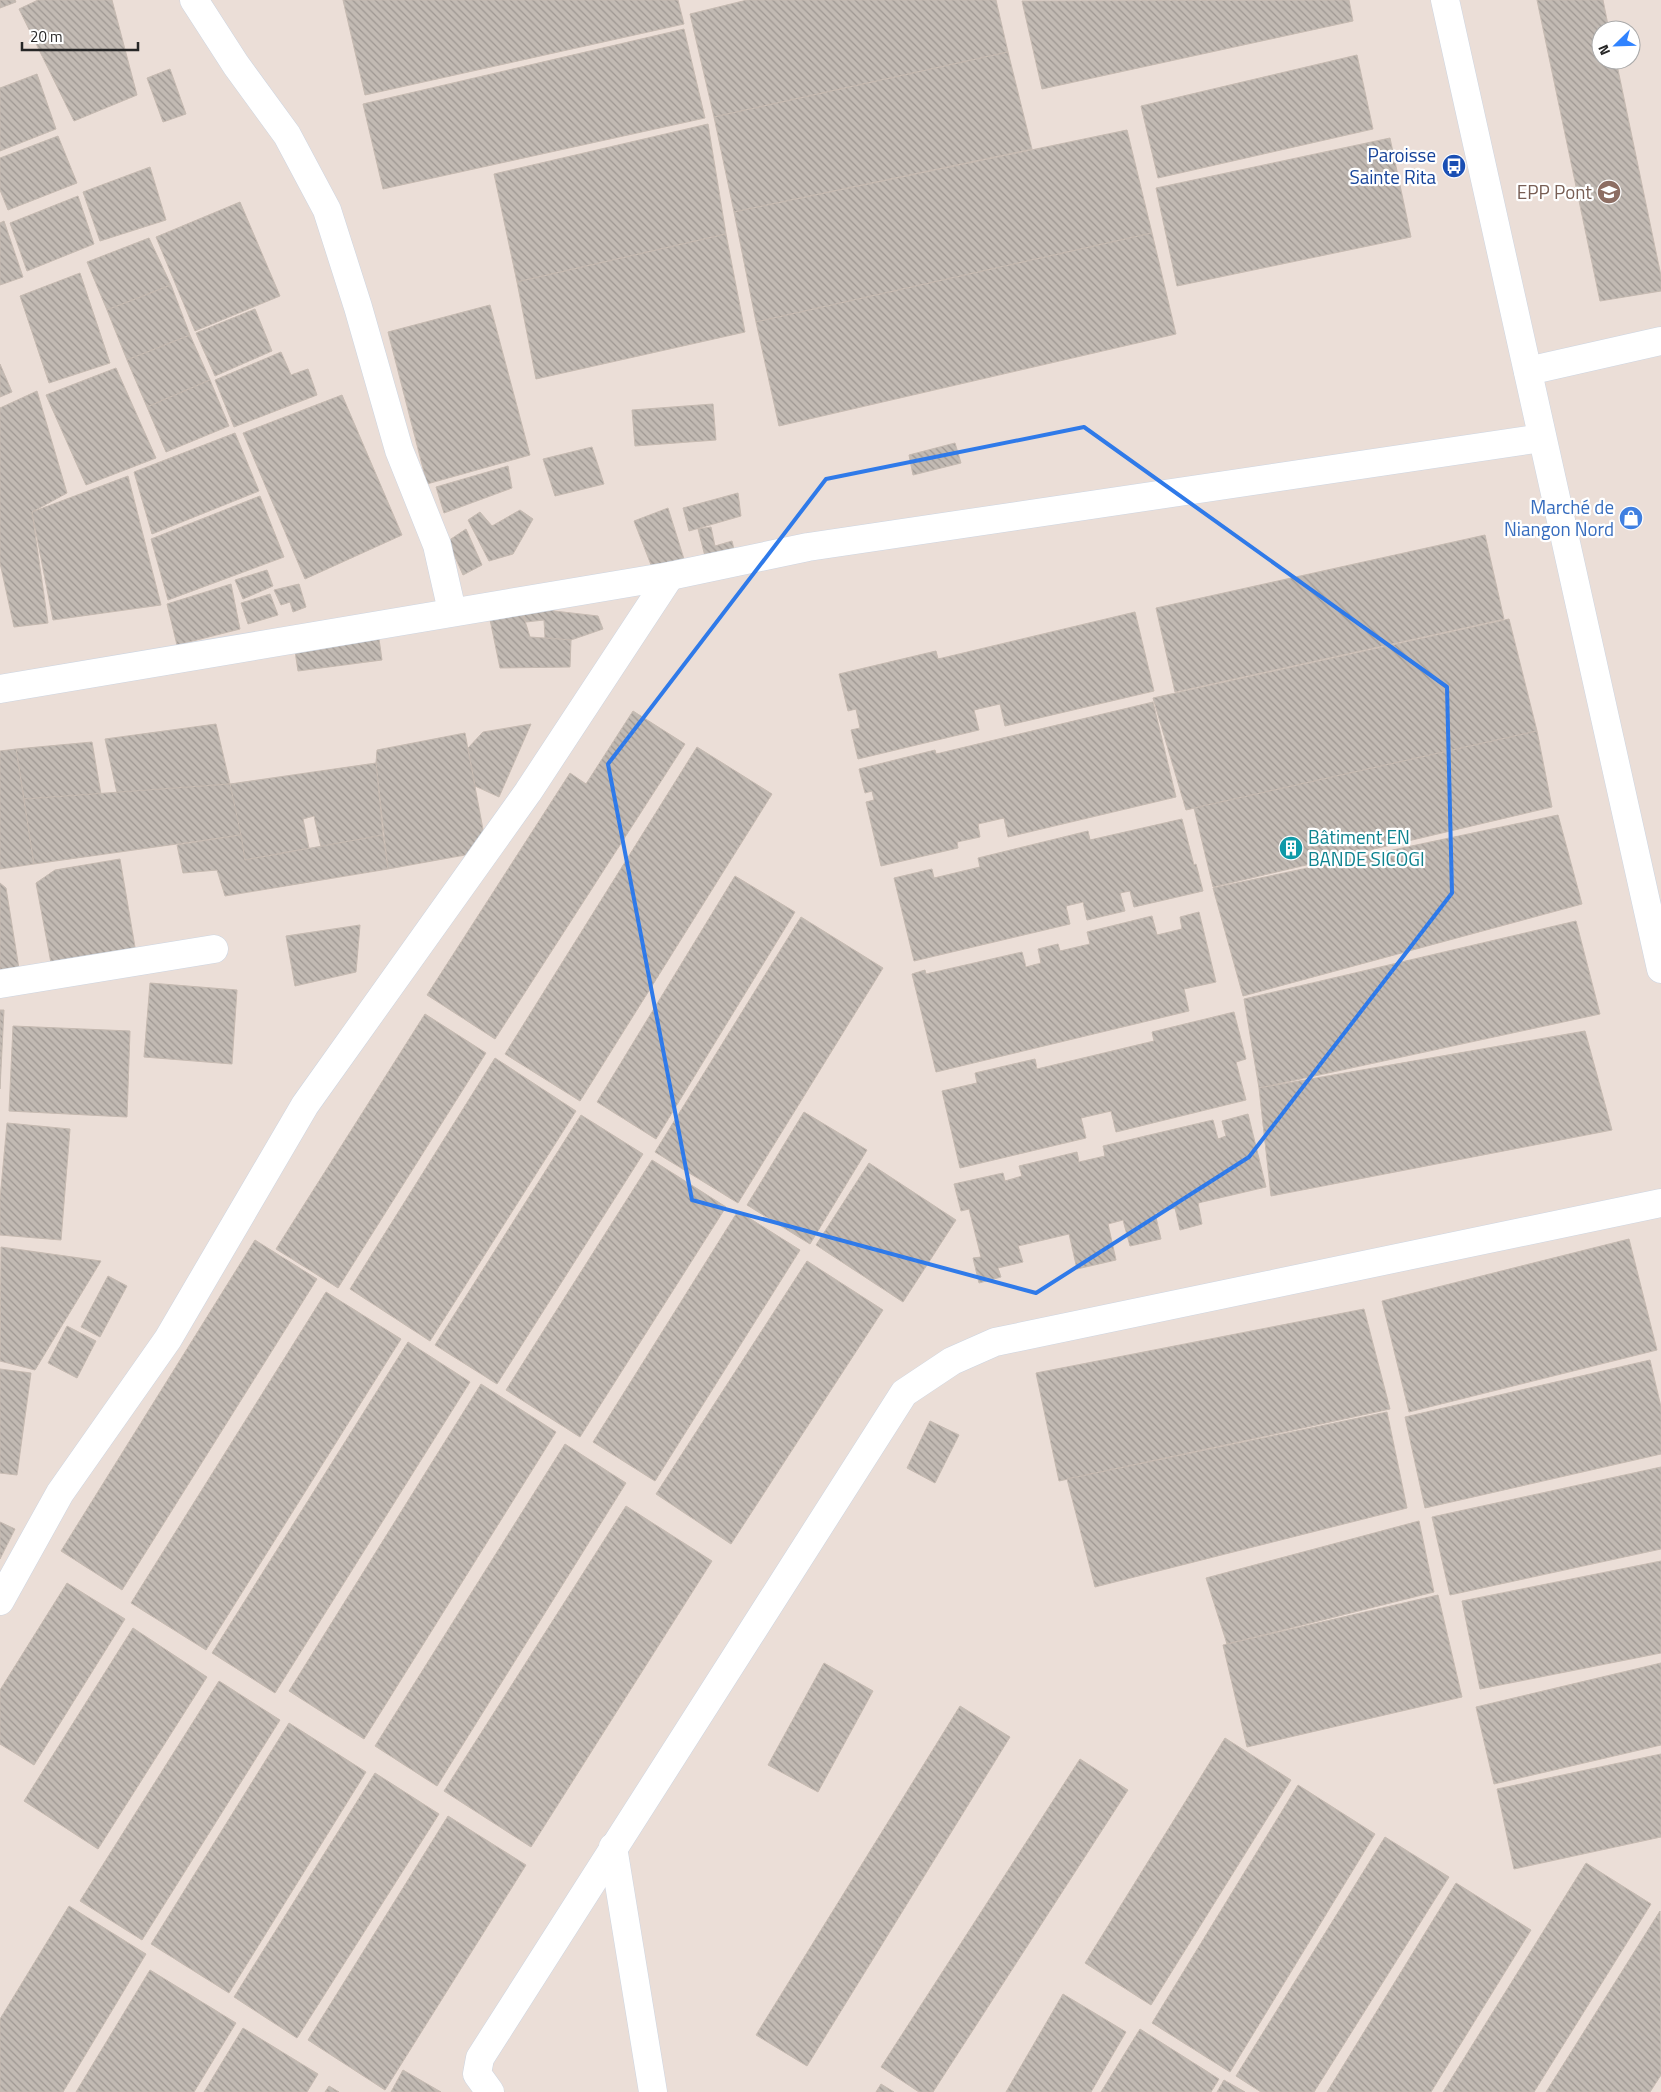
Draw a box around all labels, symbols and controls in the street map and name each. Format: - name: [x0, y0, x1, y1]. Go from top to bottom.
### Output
- scale bar: [22, 20, 139, 52]
- north arrow: [1591, 20, 1641, 70]
- text: 20 m: [30, 25, 63, 48]
- text: N: [1592, 42, 1615, 59]
- place label: Paroisse Sainte Rita: [1349, 140, 1436, 191]
- bus stop icon: Paroisse Sainte Rita: [1441, 153, 1467, 179]
- place label: EPP Pont: [1517, 177, 1592, 206]
- school or university icon: EPP Pont: [1596, 179, 1622, 205]
- place label: Marché de Niangon Nord: [1504, 492, 1614, 543]
- shop icon: Marché de Niangon Nord: [1618, 505, 1644, 531]
- place label: Bâtiment EN BANDE SICOGI: [1308, 822, 1425, 873]
- building icon: Bâtiment EN BANDE SICOGI: [1278, 835, 1304, 861]

